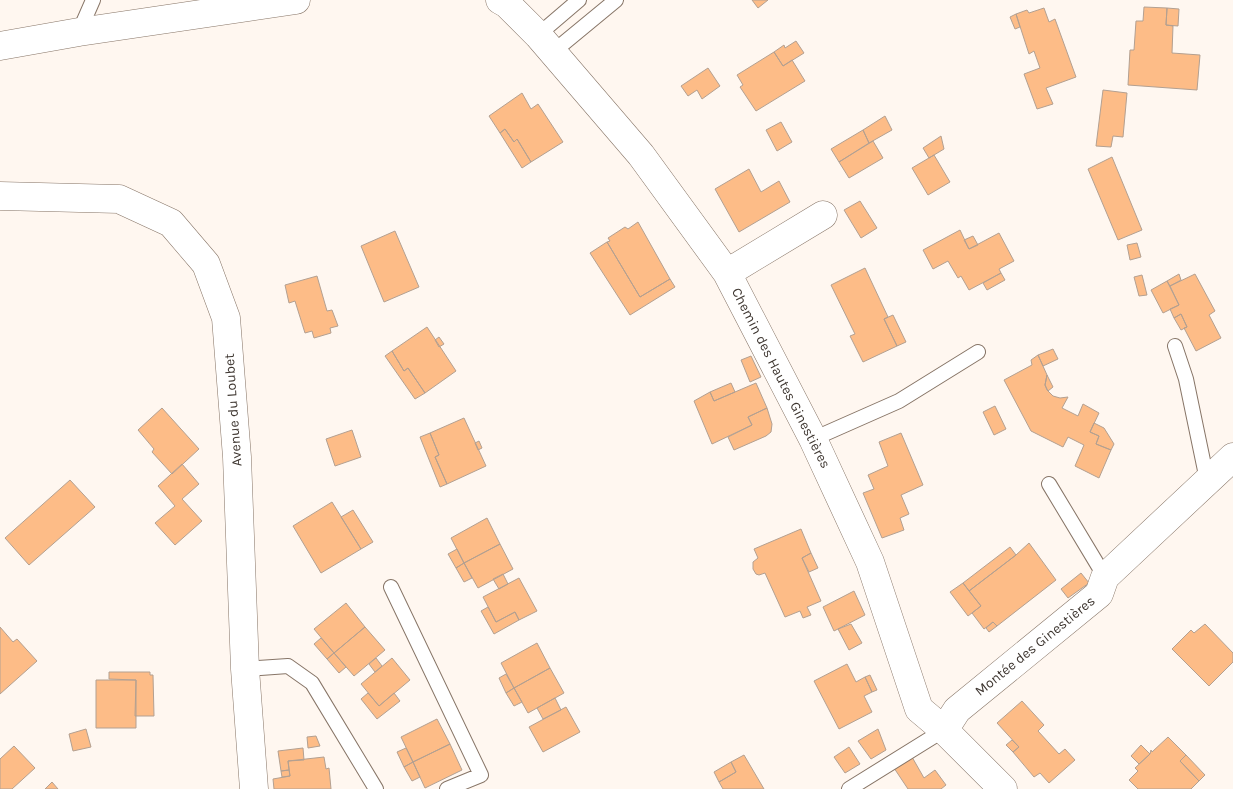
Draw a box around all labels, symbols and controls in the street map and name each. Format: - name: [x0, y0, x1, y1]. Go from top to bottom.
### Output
- street label: Chemin des Hautes Ginestières: [728, 285, 834, 471]
- street label: Avenue du Loubet: [221, 353, 245, 467]
- street label: Montée des Ginestières: [972, 592, 1098, 700]

